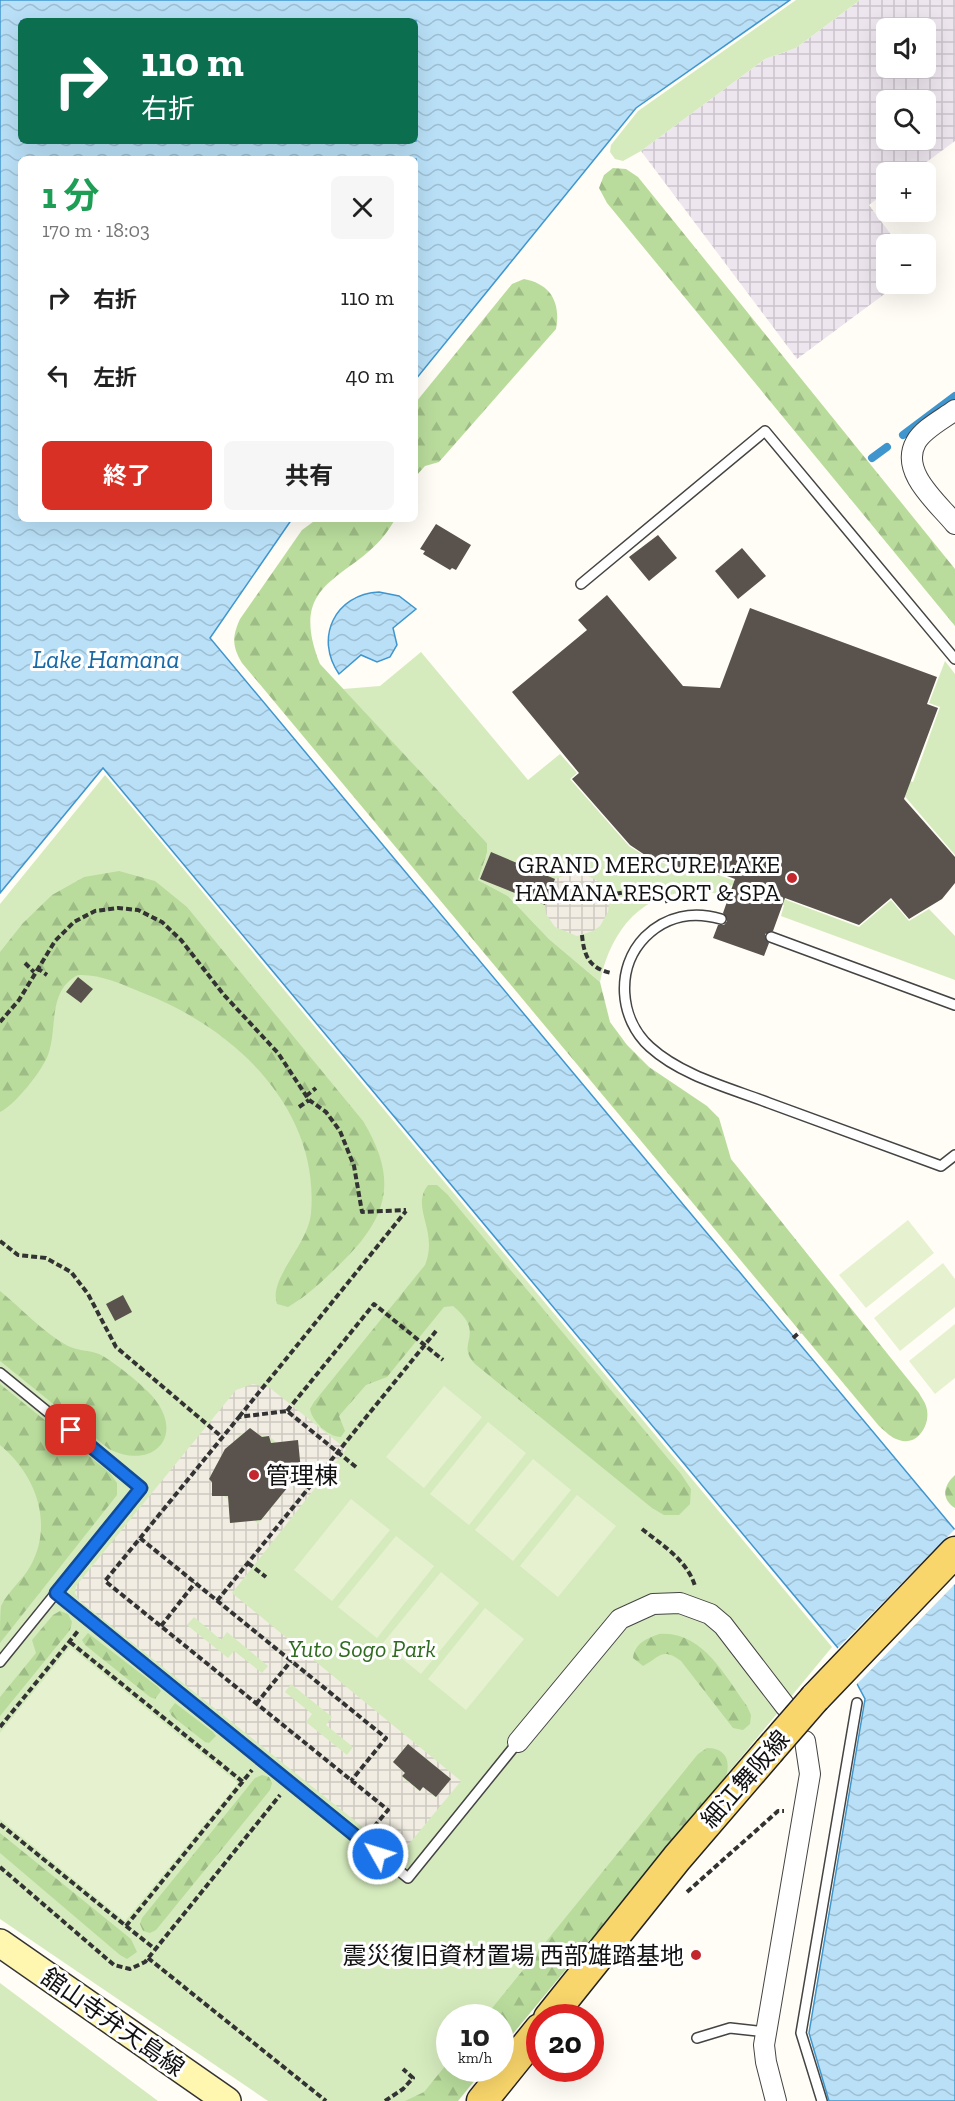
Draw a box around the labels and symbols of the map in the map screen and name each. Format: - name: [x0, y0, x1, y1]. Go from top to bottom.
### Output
- water label: Lake Hamana: [32, 643, 180, 675]
- place label: GRAND MERCURE LAKE HAMANA RESORT & SPA: [515, 850, 780, 907]
- marker: GRAND MERCURE LAKE HAMANA RESORT & SPA: [785, 871, 799, 885]
- pin: [45, 1404, 96, 1455]
- place label: 管理棟: [266, 1461, 338, 1490]
- marker: 管理棟: [247, 1468, 261, 1482]
- park label: Yuto Sogo Park: [288, 1634, 436, 1663]
- street label: 細江舞阪線: [695, 1724, 795, 1834]
- position arrow: [346, 1822, 410, 1886]
- place label: 震災復旧資材置場 西部雄踏基地: [343, 1941, 684, 1970]
- marker: 震災復旧資材置場 西部雄踏基地: [689, 1948, 703, 1962]
- street label: 舘山寺弁天島線: [36, 1962, 190, 2082]
- speed limit sign: 20: [526, 2004, 604, 2082]

